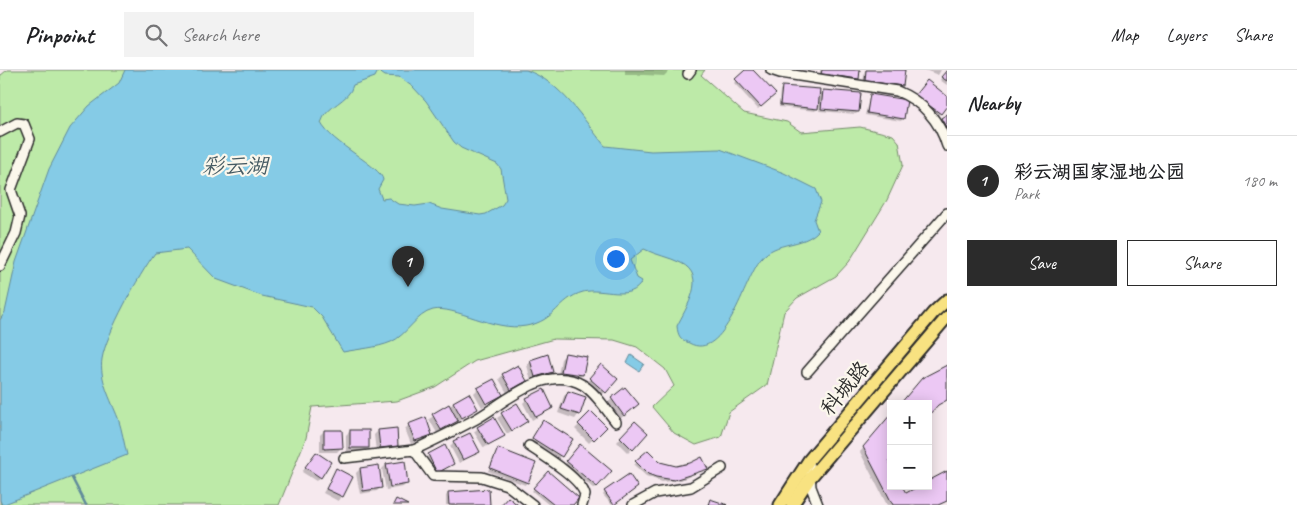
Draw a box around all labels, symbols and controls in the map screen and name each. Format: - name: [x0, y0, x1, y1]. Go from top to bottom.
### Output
- search box: [124, 12, 474, 57]
- text: Pinpoint: [25, 20, 94, 50]
- icon: search: [142, 21, 170, 49]
- text: Search here: [182, 23, 259, 47]
- text: Map: [1111, 24, 1139, 46]
- text: Layers: [1167, 24, 1206, 46]
- text: Share: [1234, 24, 1272, 46]
- text: Nearby: [967, 90, 1020, 116]
- water label: 彩云湖: [202, 152, 270, 180]
- text: 彩云湖国家湿地公园: [1014, 160, 1185, 184]
- text: 1: [979, 171, 987, 191]
- text: 180 m: [1243, 171, 1277, 191]
- text: Park: [1014, 184, 1039, 204]
- button: Save: [967, 240, 1117, 286]
- button: Share: [1127, 240, 1277, 286]
- pin: 1: [392, 246, 424, 287]
- your location: [603, 246, 629, 272]
- street label: 科城路: [815, 356, 875, 420]
- map controls: [887, 400, 932, 490]
- button: +: [887, 400, 932, 445]
- button: −: [887, 445, 932, 490]

